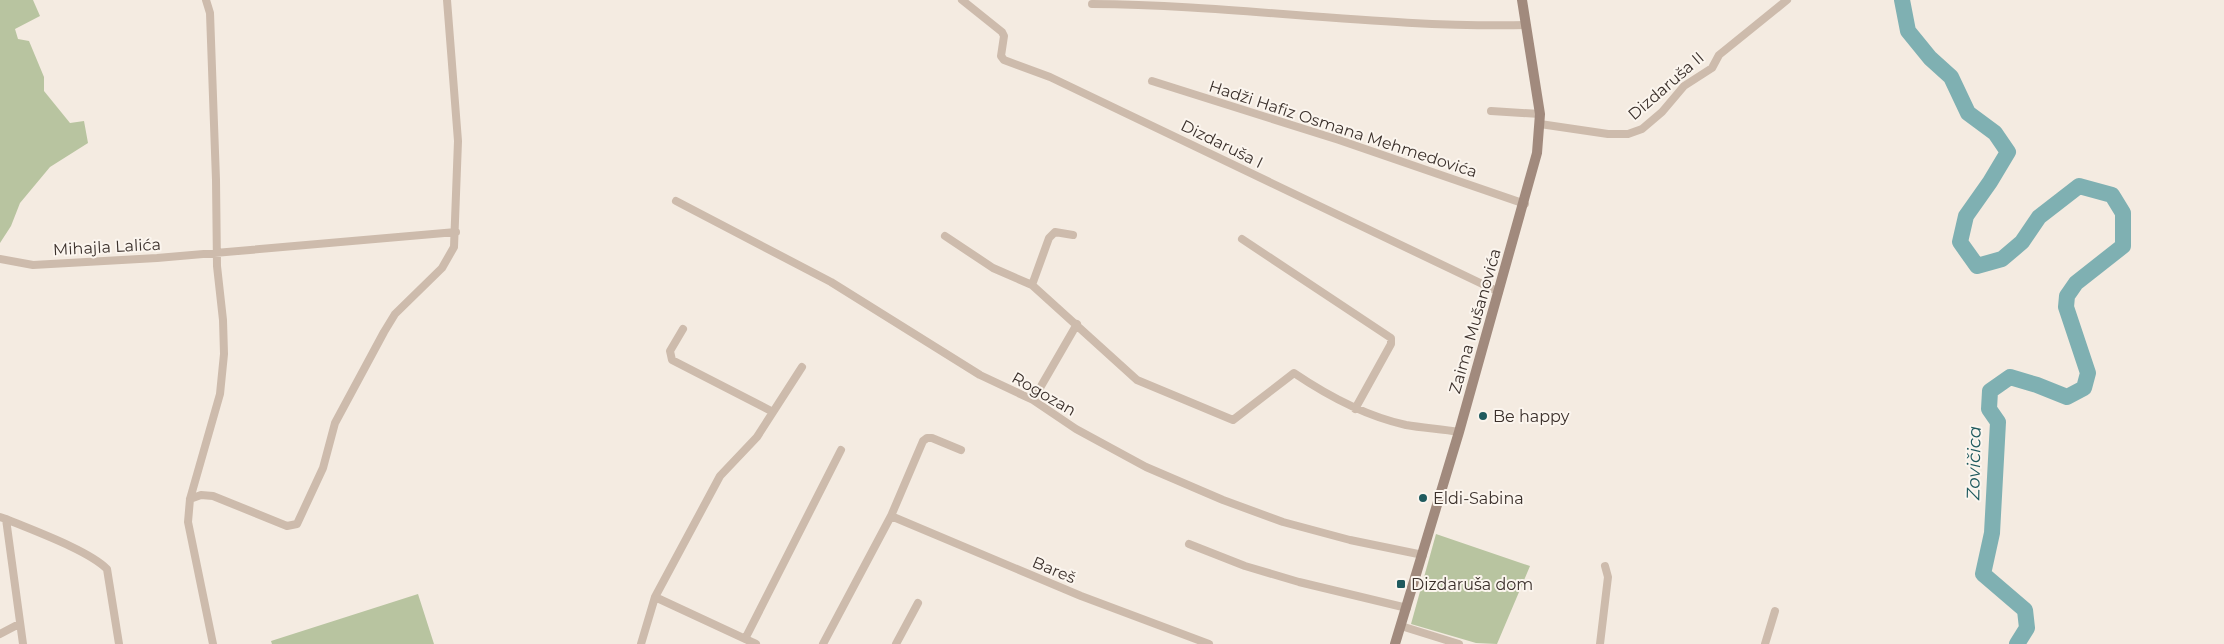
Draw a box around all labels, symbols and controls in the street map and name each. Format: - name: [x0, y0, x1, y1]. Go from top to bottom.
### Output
- street label: Dizdaruša II: [1624, 48, 1708, 124]
- street label: Hadži Hafiz Osmana Mehmedovića: [1206, 77, 1480, 181]
- street label: Dizdaruša I: [1178, 116, 1266, 172]
- street label: Mihajla Lalića: [53, 235, 161, 259]
- street label: Zaima Mušanovića: [1445, 246, 1505, 396]
- street label: Rogozan: [1009, 368, 1079, 420]
- place label: Be happy: [1493, 407, 1570, 426]
- marker: Be happy: [1477, 410, 1489, 422]
- water label: Zovičica: [1962, 426, 1986, 501]
- place label: Eldi-Sabina: [1433, 489, 1524, 508]
- marker: Eldi-Sabina: [1417, 492, 1429, 504]
- street label: Bareš: [1029, 552, 1079, 588]
- place label: Dizdaruša dom: [1411, 575, 1533, 594]
- marker: Dizdaruša dom: [1395, 578, 1407, 590]

